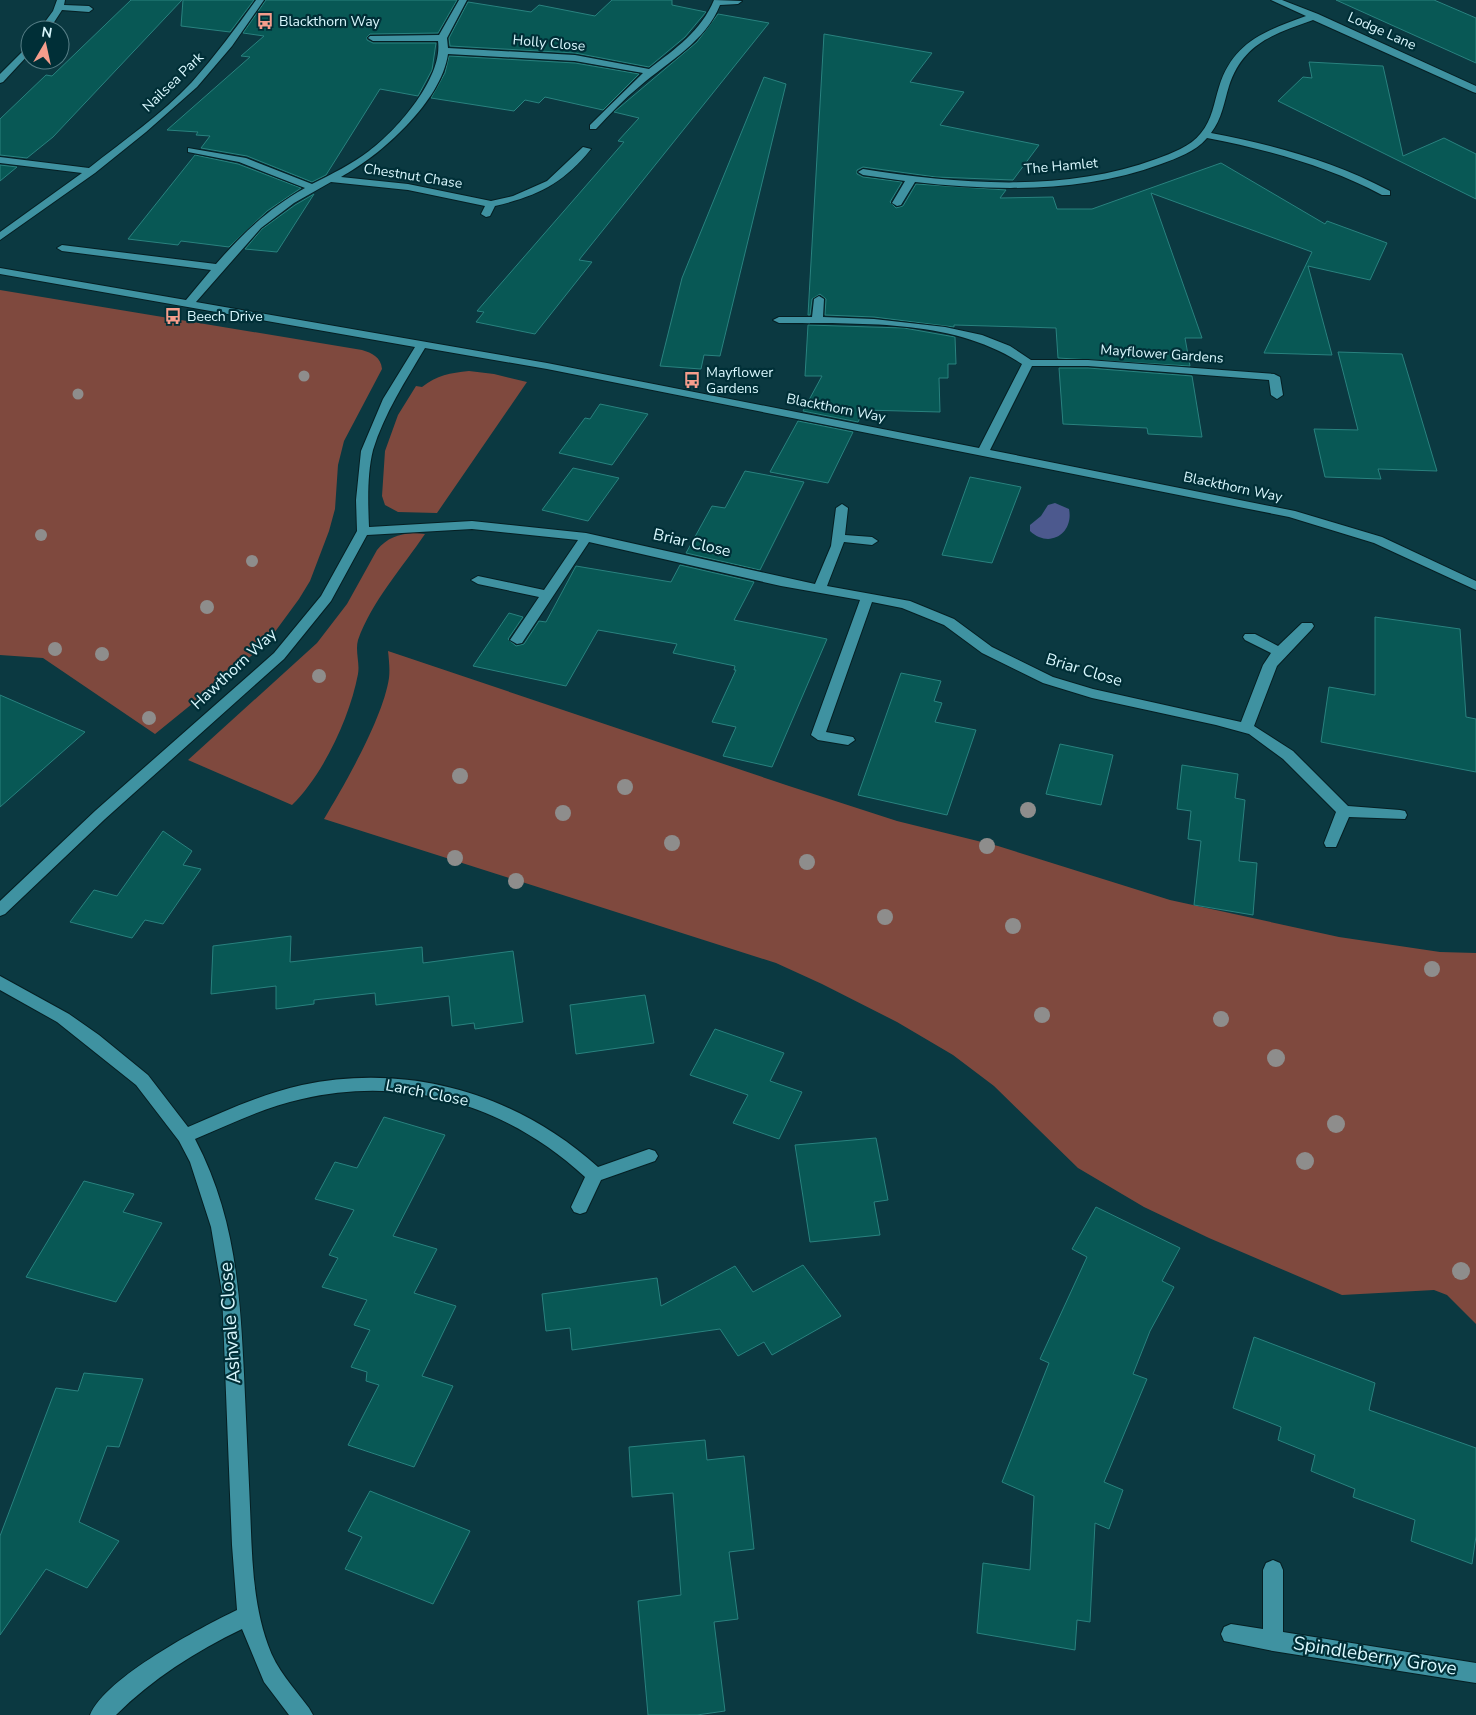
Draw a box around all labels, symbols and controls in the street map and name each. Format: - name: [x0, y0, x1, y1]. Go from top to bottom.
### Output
- street label: Lodge Lane: [1345, 7, 1419, 55]
- bus stop icon: Blackthorn Way: [255, 11, 275, 31]
- place label: Blackthorn Way: [279, 12, 380, 31]
- north arrow: [20, 20, 70, 70]
- text: N: [40, 22, 54, 43]
- street label: Holly Close: [512, 30, 586, 56]
- street label: Nailsea Park: [138, 47, 208, 116]
- street label: The Hamlet: [1023, 153, 1099, 179]
- street label: Chestnut Chase: [362, 159, 464, 193]
- bus stop icon: Beech Drive: [163, 306, 183, 326]
- place label: Beech Drive: [187, 307, 263, 326]
- street label: Mayflower Gardens: [1100, 340, 1225, 368]
- place label: Mayflower Gardens: [706, 363, 773, 398]
- bus stop icon: Mayflower Gardens: [682, 370, 702, 390]
- street label: Blackthorn Way: [785, 389, 888, 427]
- street label: Blackthorn Way: [1182, 467, 1285, 507]
- street label: Briar Close: [651, 523, 733, 563]
- street label: Hawthorn Way: [186, 623, 282, 715]
- street label: Briar Close: [1043, 648, 1125, 692]
- street label: Larch Close: [384, 1074, 470, 1112]
- street label: Ashvale Close: [213, 1261, 247, 1385]
- street label: Spindleberry Grove: [1291, 1630, 1459, 1682]

